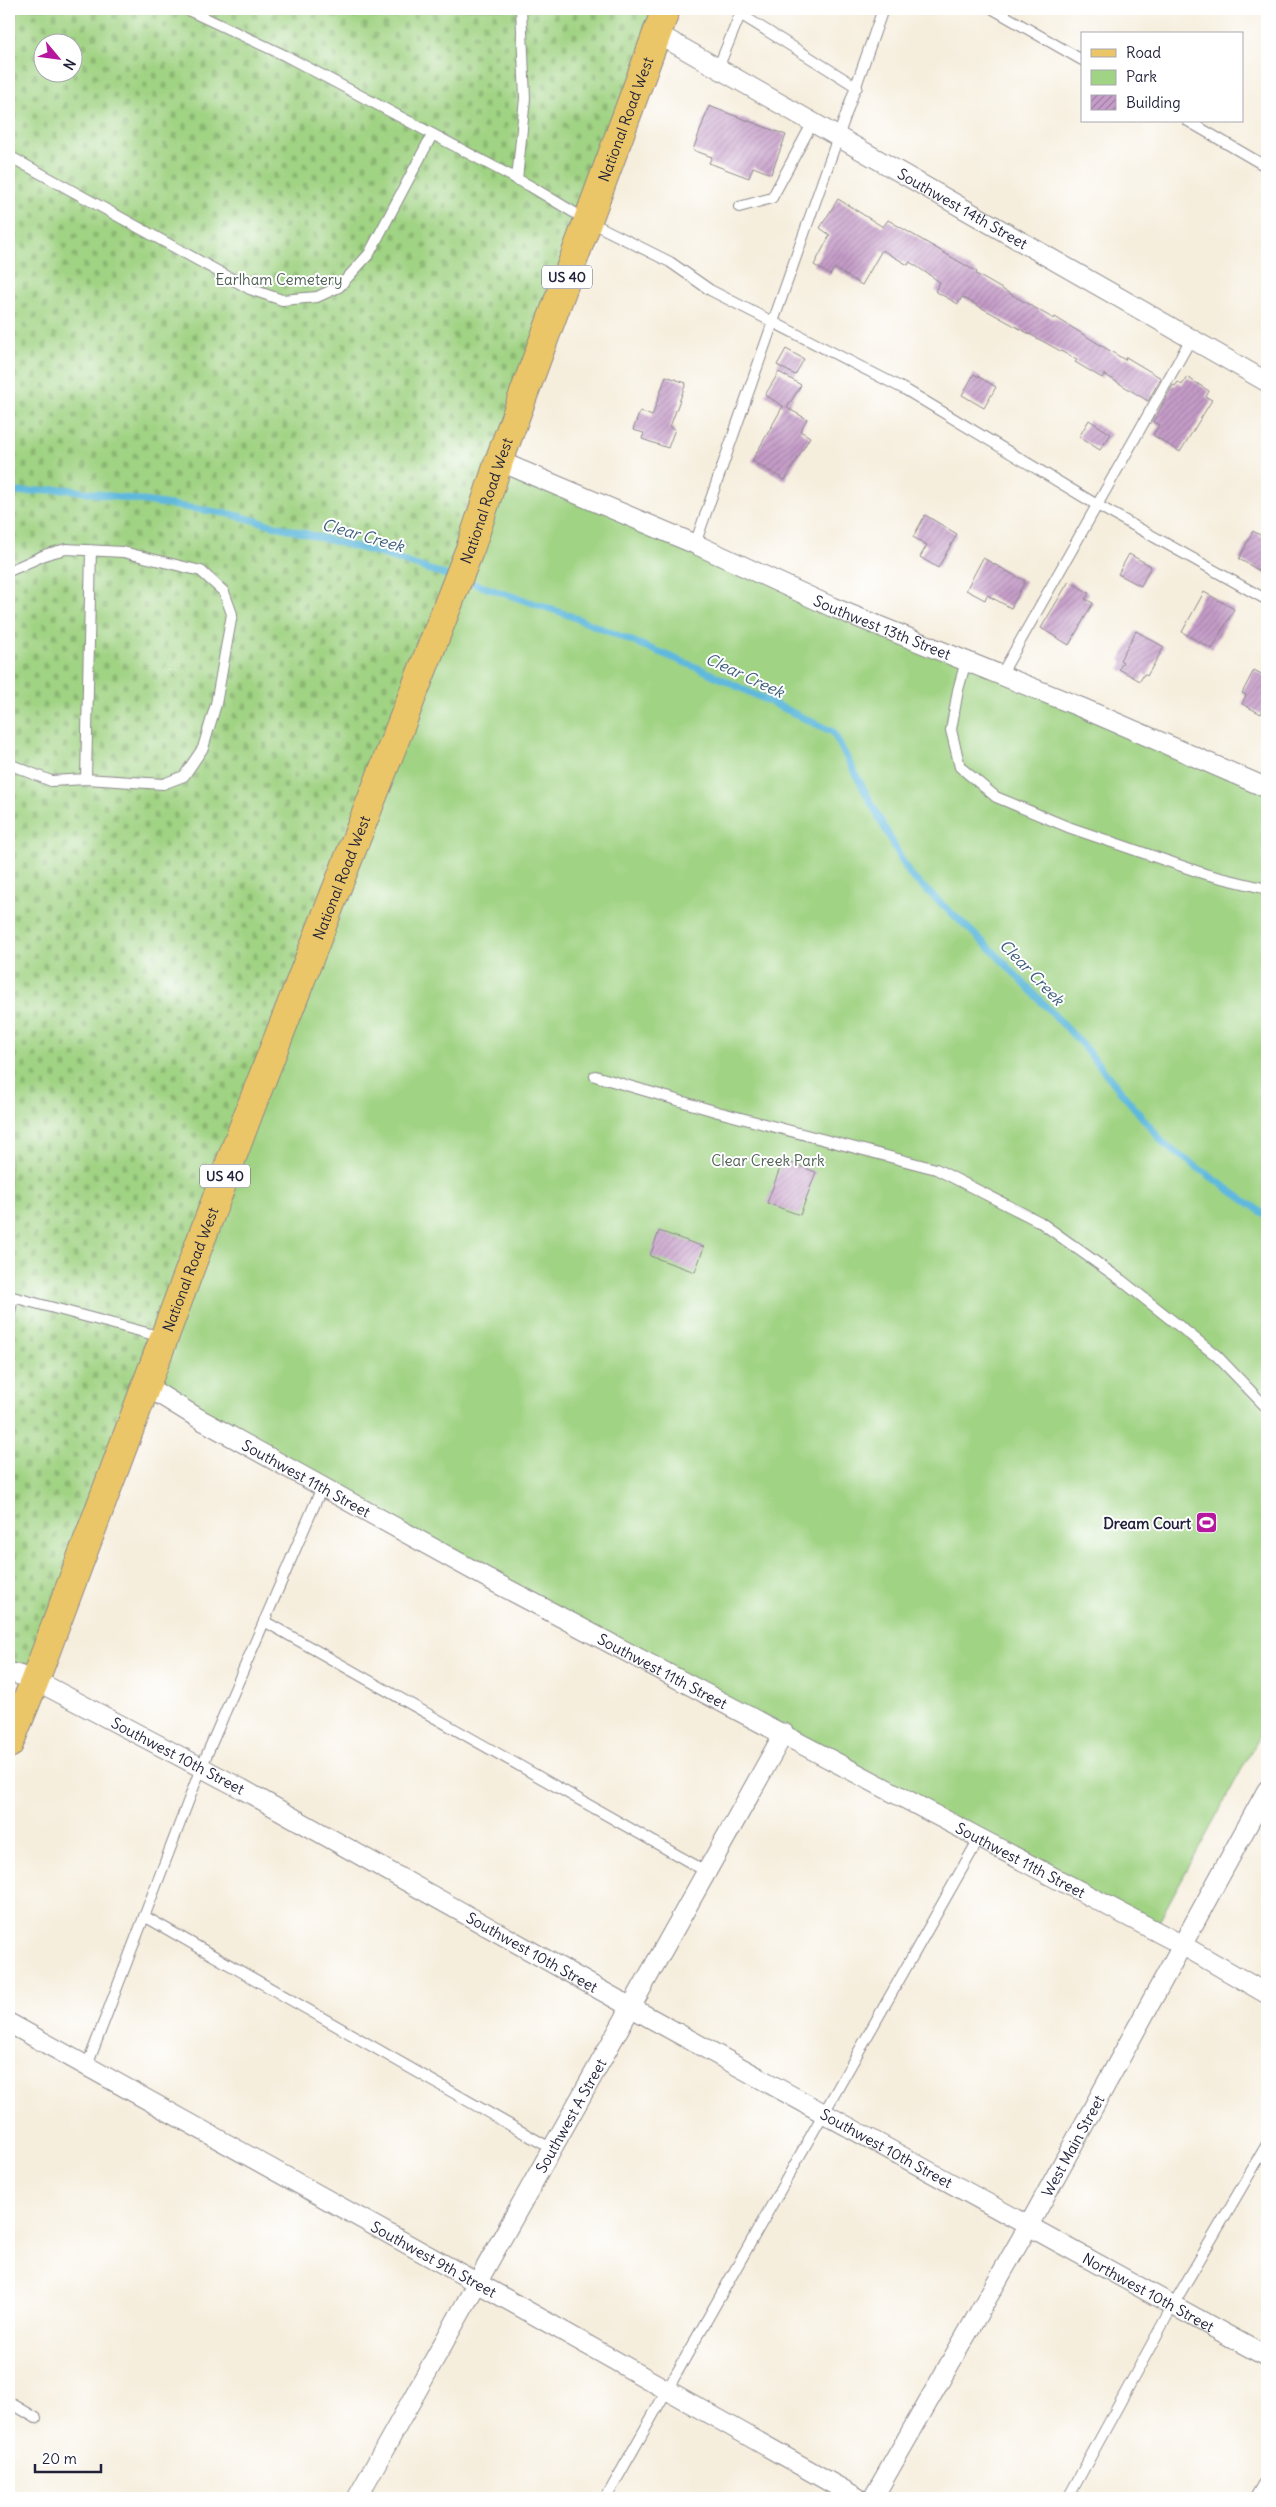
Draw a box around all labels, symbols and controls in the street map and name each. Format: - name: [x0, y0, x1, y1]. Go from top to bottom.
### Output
- north arrow: [32, 32, 82, 82]
- legend: [1081, 32, 1244, 122]
- text: Road: [1126, 43, 1161, 62]
- street label: National Road West: [594, 54, 657, 184]
- text: N: [59, 56, 80, 73]
- text: Park: [1126, 67, 1157, 86]
- text: Building: [1126, 93, 1181, 112]
- street label: Southwest 14th Street: [894, 164, 1031, 253]
- road number: US 40: [542, 266, 592, 288]
- park label: Earlham Cemetery: [215, 270, 343, 289]
- street label: National Road West: [456, 435, 516, 566]
- water label: Clear Creek: [320, 514, 408, 557]
- street label: Southwest 13th Street: [811, 590, 954, 664]
- water label: Clear Creek: [703, 648, 789, 703]
- street label: National Road West: [308, 813, 374, 942]
- water label: Clear Creek: [996, 935, 1070, 1011]
- park label: Clear Creek Park: [711, 1151, 825, 1170]
- road number: US 40: [200, 1164, 250, 1188]
- street label: National Road West: [158, 1204, 222, 1334]
- street label: Southwest 11th Street: [239, 1435, 374, 1521]
- sports icon: Dream Court: [1195, 1511, 1219, 1535]
- place label: Dream Court: [1103, 1514, 1192, 1533]
- street label: Southwest 11th Street: [595, 1629, 731, 1713]
- street label: Southwest 10th Street: [108, 1713, 248, 1798]
- street label: Southwest 11th Street: [953, 1818, 1089, 1902]
- street label: Southwest 10th Street: [463, 1907, 601, 1996]
- street label: Southwest A Street: [531, 2055, 610, 2176]
- street label: West Main Street: [1037, 2091, 1108, 2200]
- street label: Southwest 10th Street: [817, 2104, 956, 2192]
- street label: Southwest 9th Street: [368, 2216, 500, 2301]
- street label: Northwest 10th Street: [1080, 2248, 1218, 2336]
- scale bar: [35, 2442, 101, 2474]
- text: 20 m: [42, 2449, 77, 2468]

